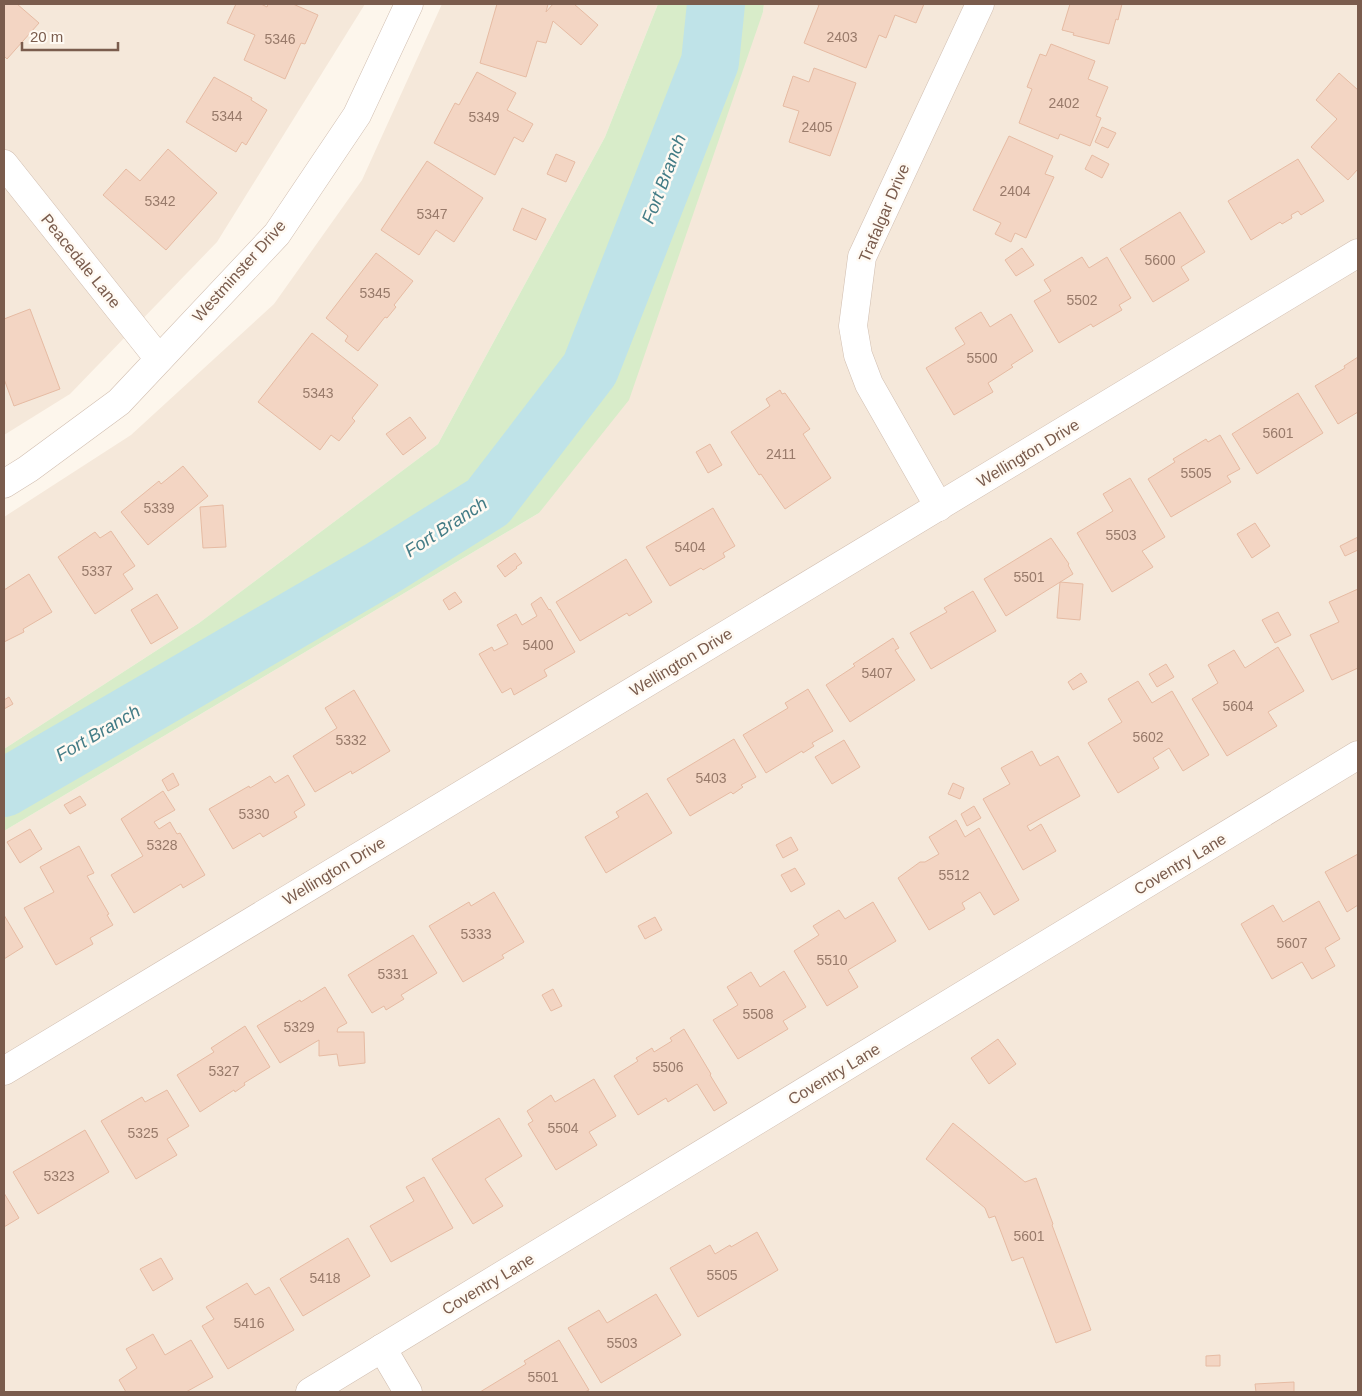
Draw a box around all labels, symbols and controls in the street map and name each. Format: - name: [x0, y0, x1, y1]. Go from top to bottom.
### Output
- scale bar: [22, 20, 119, 52]
- text: 20 m: [30, 28, 63, 45]
- house number: 2403: [826, 29, 858, 45]
- house number: 5346: [264, 31, 296, 47]
- house number: 2402: [1048, 95, 1080, 111]
- house number: 5344: [211, 108, 243, 124]
- house number: 5349: [468, 109, 500, 125]
- house number: 2405: [801, 119, 833, 135]
- water label: Fort Branch: [638, 132, 690, 226]
- street label: Trafalgar Drive: [856, 161, 912, 265]
- house number: 2404: [999, 183, 1031, 199]
- house number: 5342: [144, 193, 176, 209]
- house number: 5347: [416, 206, 448, 222]
- street label: Peacedale Lane: [38, 211, 124, 311]
- street label: Westminster Drive: [189, 217, 289, 325]
- house number: 5600: [1144, 252, 1176, 268]
- house number: 5345: [359, 285, 391, 301]
- house number: 5502: [1066, 292, 1098, 308]
- house number: 5500: [966, 350, 998, 366]
- house number: 5343: [302, 385, 334, 401]
- street label: Wellington Drive: [974, 416, 1082, 490]
- house number: 5601: [1262, 425, 1294, 441]
- house number: 2411: [766, 446, 796, 462]
- house number: 5505: [1180, 465, 1212, 481]
- water label: Fort Branch: [401, 493, 491, 561]
- house number: 5339: [143, 500, 175, 516]
- house number: 5503: [1105, 527, 1137, 543]
- house number: 5404: [674, 539, 706, 555]
- house number: 5337: [81, 563, 113, 579]
- house number: 5501: [1013, 569, 1045, 585]
- street label: Wellington Drive: [627, 625, 735, 699]
- house number: 5400: [522, 637, 554, 653]
- house number: 5407: [861, 665, 893, 681]
- house number: 5604: [1222, 698, 1254, 714]
- water label: Fort Branch: [52, 701, 144, 765]
- house number: 5602: [1132, 729, 1164, 745]
- house number: 5332: [335, 732, 367, 748]
- house number: 5403: [695, 770, 727, 786]
- house number: 5330: [238, 806, 270, 822]
- street label: Coventry Lane: [1131, 830, 1229, 898]
- street label: Wellington Drive: [280, 834, 388, 908]
- house number: 5328: [146, 837, 178, 853]
- house number: 5512: [938, 867, 970, 883]
- house number: 5333: [460, 926, 492, 942]
- house number: 5607: [1276, 935, 1308, 951]
- house number: 5510: [816, 952, 848, 968]
- house number: 5331: [377, 966, 409, 982]
- house number: 5508: [742, 1006, 774, 1022]
- house number: 5329: [283, 1019, 315, 1035]
- street label: Coventry Lane: [785, 1040, 883, 1108]
- house number: 5506: [652, 1059, 684, 1075]
- house number: 5327: [208, 1063, 240, 1079]
- house number: 5504: [547, 1120, 579, 1136]
- house number: 5325: [127, 1125, 159, 1141]
- house number: 5323: [43, 1168, 75, 1184]
- house number: 5601: [1013, 1228, 1045, 1244]
- street label: Coventry Lane: [439, 1250, 537, 1318]
- house number: 5505: [706, 1267, 738, 1283]
- house number: 5418: [309, 1270, 341, 1286]
- house number: 5416: [233, 1315, 265, 1331]
- house number: 5503: [606, 1335, 638, 1351]
- house number: 5501: [527, 1369, 559, 1385]

